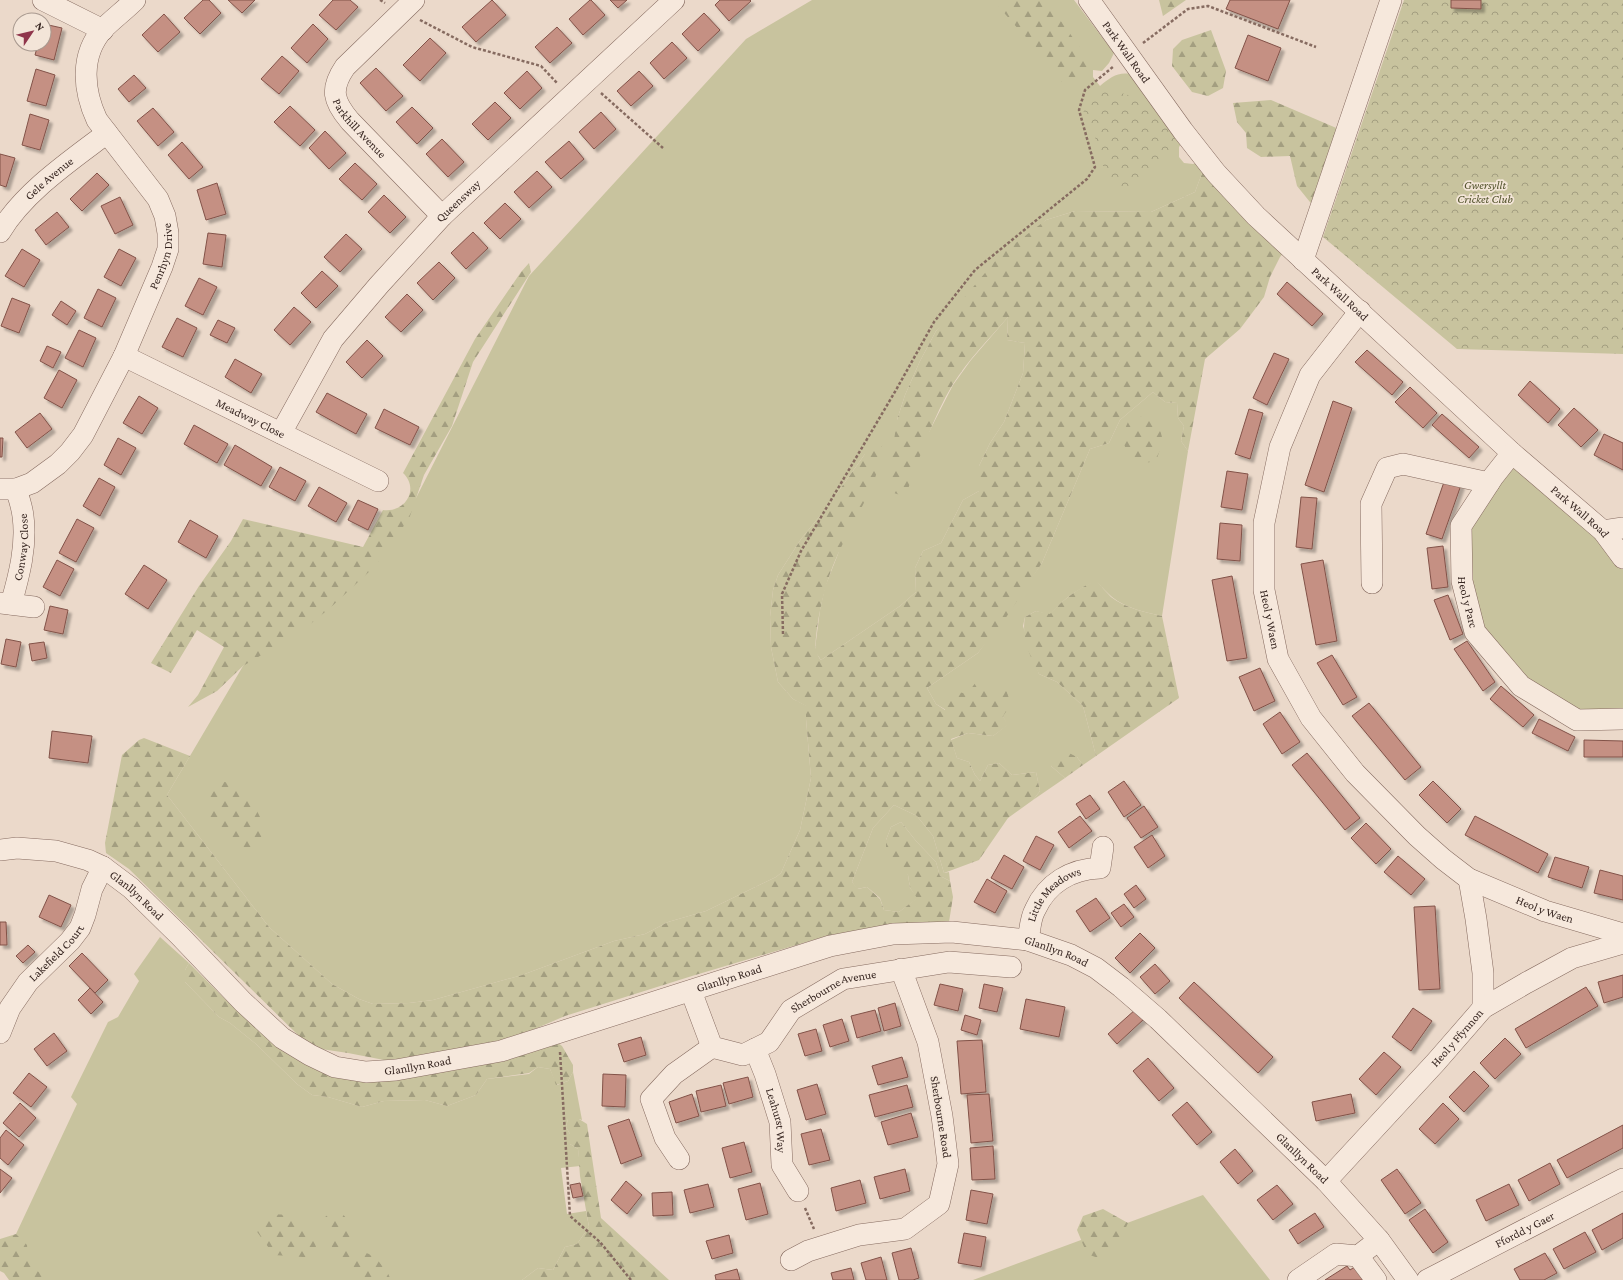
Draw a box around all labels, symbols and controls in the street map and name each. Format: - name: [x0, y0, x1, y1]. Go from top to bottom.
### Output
- north arrow: [12, 12, 52, 52]
- street label: Park Wall Road: [1099, 18, 1154, 86]
- text: N: [33, 20, 48, 33]
- street label: Parkhill Avenue: [330, 97, 389, 161]
- street label: Gele Avenue: [22, 154, 76, 203]
- street label: Queensway: [433, 176, 484, 225]
- park label: Gwersyllt Cricket Club: [1457, 178, 1513, 206]
- street label: Penrhyn Drive: [146, 222, 175, 292]
- street label: Park Wall Road: [1309, 264, 1372, 324]
- street label: Meadway Close: [214, 395, 287, 441]
- street label: Park Wall Road: [1548, 482, 1613, 541]
- street label: Conway Close: [11, 513, 31, 582]
- street label: Heol y Parc: [1455, 576, 1481, 629]
- street label: Heol y Waen: [1257, 589, 1283, 651]
- street label: Little Meadows: [1024, 864, 1083, 923]
- street label: Glanllyn Road: [107, 867, 167, 923]
- street label: Heol y Waen: [1514, 893, 1576, 926]
- street label: Lakefield Court: [26, 923, 88, 984]
- street label: Glanllyn Road: [1022, 932, 1091, 970]
- street label: Glanllyn Road: [695, 961, 764, 995]
- street label: Sherbourne Avenue: [788, 967, 877, 1016]
- street label: Heol y Ffynnon: [1428, 1006, 1486, 1070]
- street label: Glanllyn Road: [384, 1053, 453, 1078]
- street label: Sherbourne Road: [928, 1075, 954, 1160]
- street label: Leahurst Way: [763, 1086, 788, 1154]
- street label: Glanllyn Road: [1273, 1130, 1332, 1187]
- street label: Ffordd y Gaer: [1493, 1208, 1557, 1251]

